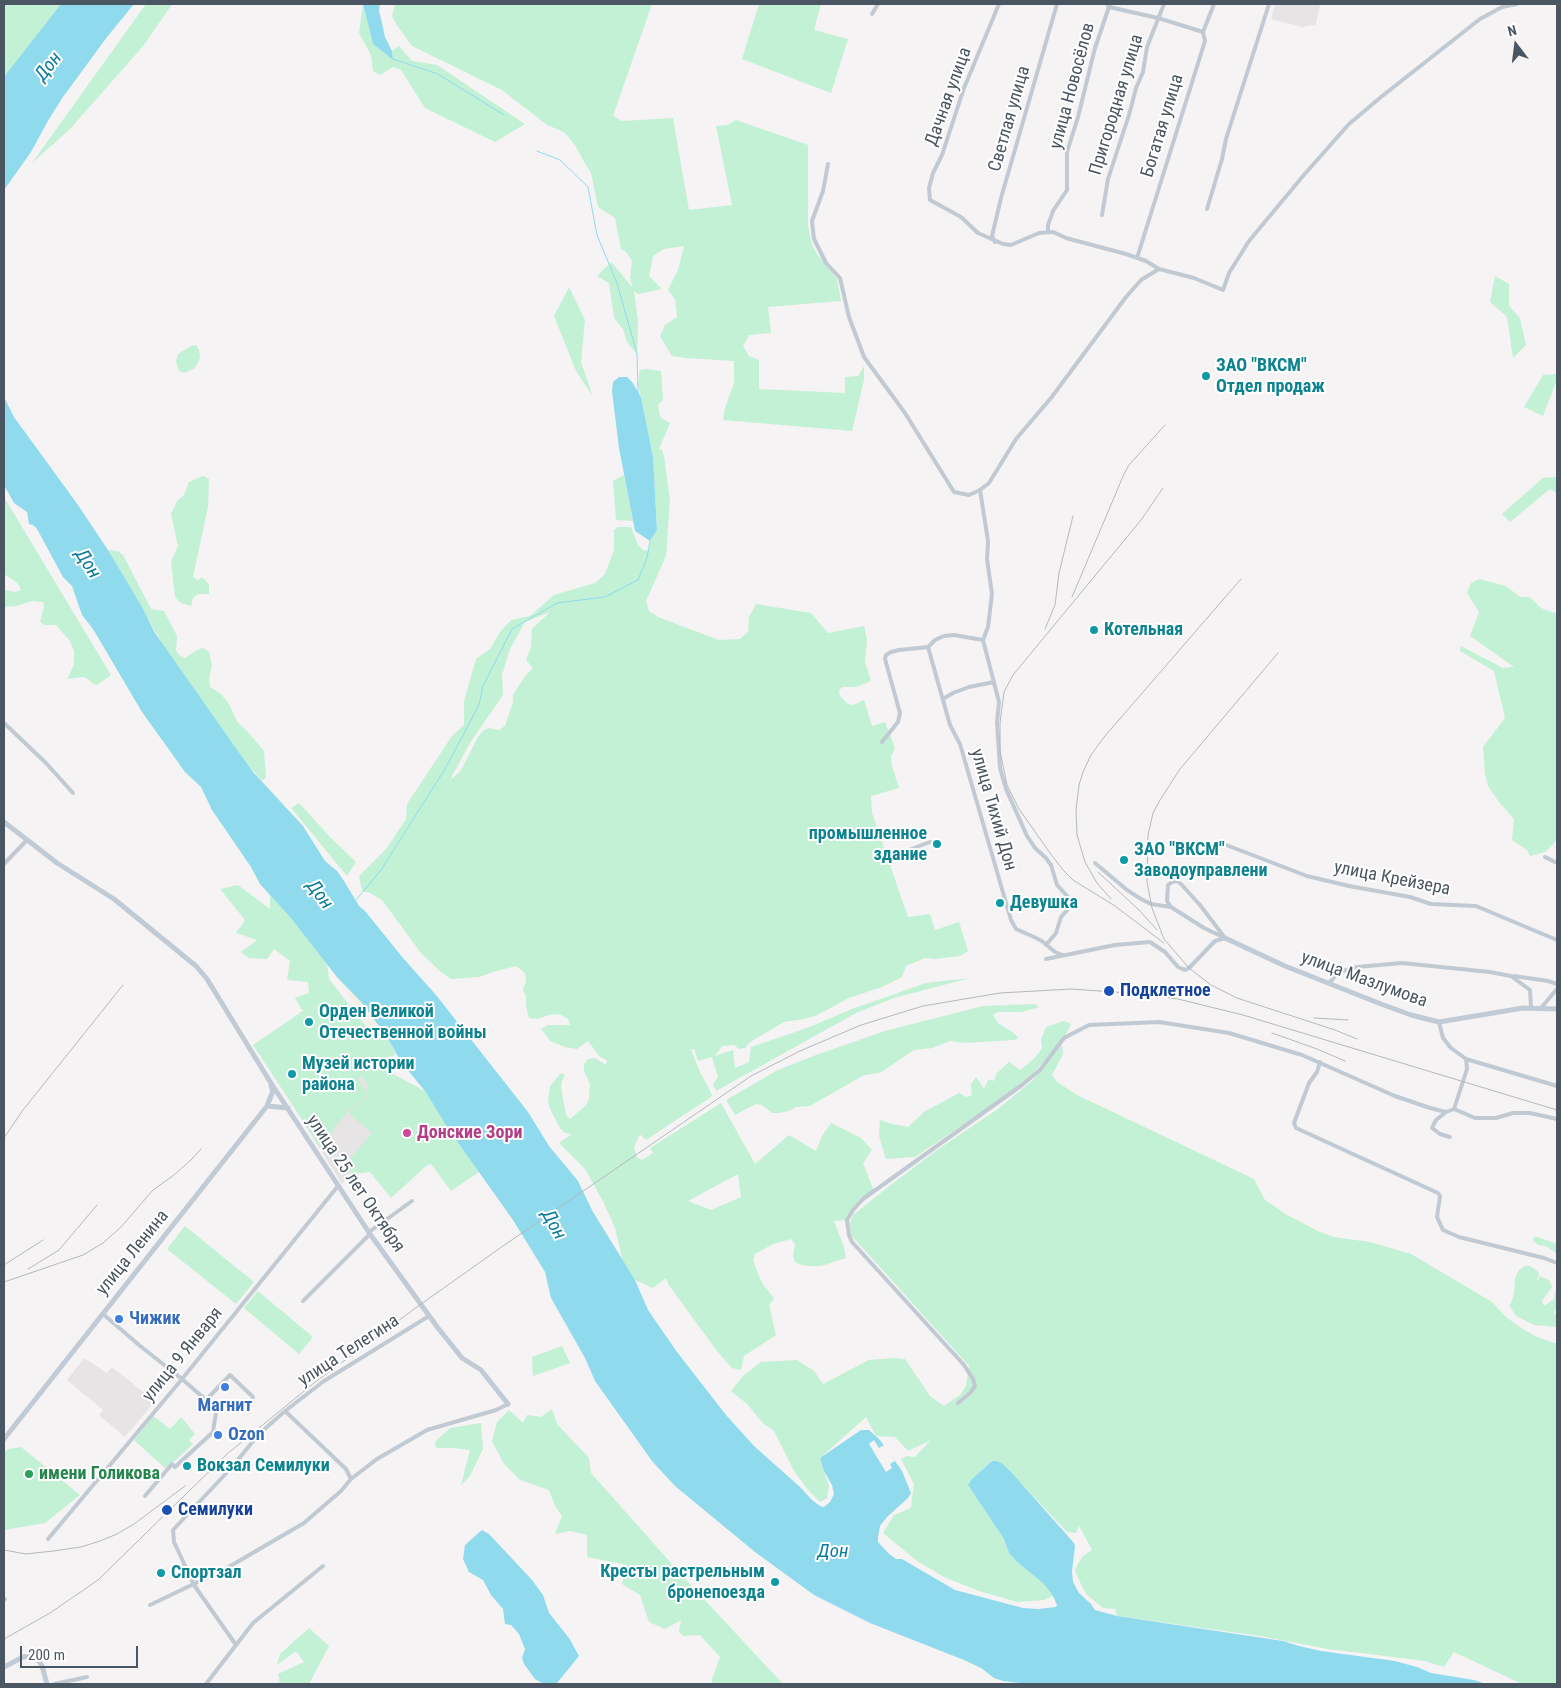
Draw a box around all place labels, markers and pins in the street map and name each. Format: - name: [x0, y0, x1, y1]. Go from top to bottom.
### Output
- place label: ЗАО "ВКСМ" Отдел продаж: [1216, 355, 1325, 398]
- marker: ЗАО "ВКСМ" Отдел продаж: [1200, 370, 1212, 382]
- place label: Котельная: [1104, 619, 1183, 641]
- marker: Котельная: [1088, 624, 1100, 636]
- place label: промышленное здание: [809, 823, 927, 866]
- marker: промышленное здание: [931, 838, 943, 850]
- place label: ЗАО "ВКСМ" Заводоуправлени: [1134, 839, 1267, 882]
- marker: ЗАО "ВКСМ" Заводоуправлени: [1118, 854, 1130, 866]
- place label: Девушка: [1010, 892, 1078, 914]
- marker: Девушка: [994, 897, 1006, 909]
- place label: Подклетное: [1120, 980, 1211, 1002]
- marker: Подклетное: [1102, 984, 1116, 998]
- place label: Орден Великой Отечественной войны: [319, 1001, 487, 1044]
- marker: Орден Великой Отечественной войны: [303, 1016, 315, 1028]
- place label: Музей истории района: [302, 1053, 415, 1096]
- marker: Музей истории района: [286, 1068, 298, 1080]
- place label: Донские Зори: [417, 1122, 522, 1144]
- marker: Донские Зори: [401, 1127, 413, 1139]
- place label: Чижик: [129, 1308, 181, 1330]
- marker: Чижик: [113, 1313, 125, 1325]
- marker: Магнит: [219, 1381, 231, 1393]
- place label: Магнит: [198, 1395, 252, 1417]
- place label: Ozon: [228, 1424, 265, 1446]
- marker: Ozon: [212, 1429, 224, 1441]
- place label: Вокзал Семилуки: [197, 1455, 330, 1477]
- marker: Вокзал Семилуки: [181, 1460, 193, 1472]
- place label: имени Голикова: [39, 1463, 160, 1485]
- marker: имени Голикова: [23, 1468, 35, 1480]
- place label: Семилуки: [178, 1499, 253, 1521]
- marker: Семилуки: [160, 1503, 174, 1517]
- place label: Кресты растрельным бронепоезда: [600, 1561, 765, 1604]
- place label: Спортзал: [171, 1562, 242, 1584]
- marker: Спортзал: [155, 1567, 167, 1579]
- marker: Кресты растрельным бронепоезда: [769, 1576, 781, 1588]

